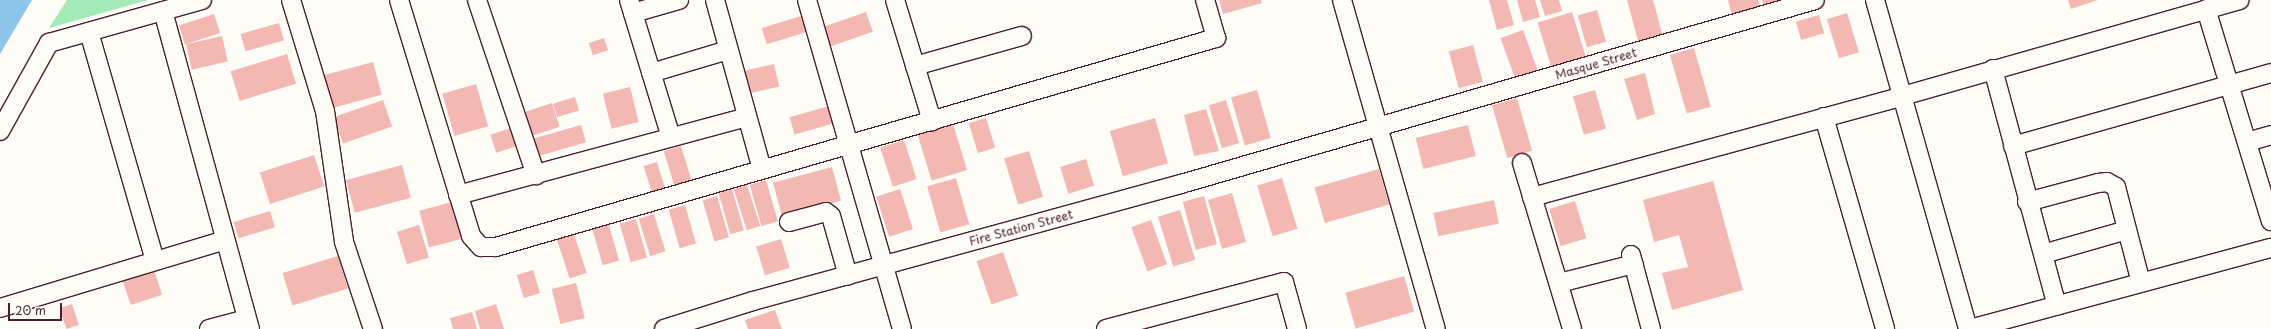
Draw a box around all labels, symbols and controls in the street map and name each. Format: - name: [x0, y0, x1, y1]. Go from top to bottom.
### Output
- street label: Masque Street: [1554, 45, 1638, 83]
- street label: Fire Station Street: [968, 207, 1074, 249]
- scale bar: [10, 295, 64, 321]
- text: 20 m: [15, 301, 46, 319]

